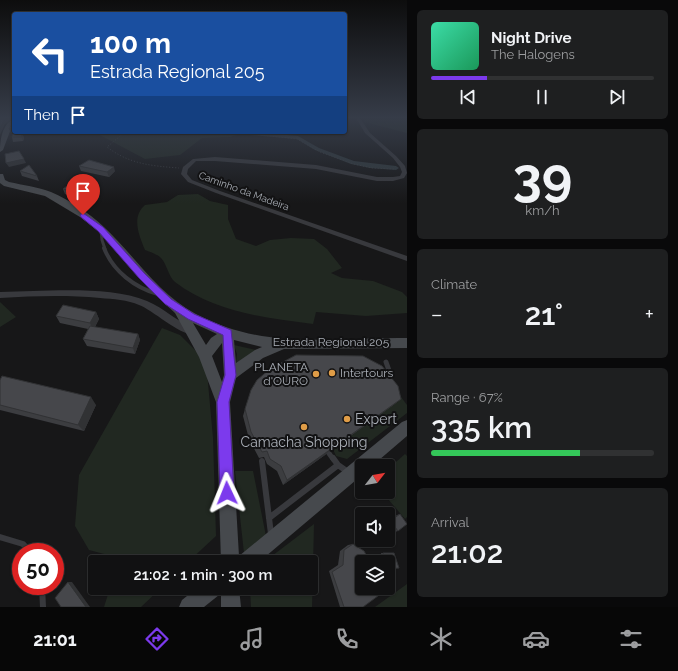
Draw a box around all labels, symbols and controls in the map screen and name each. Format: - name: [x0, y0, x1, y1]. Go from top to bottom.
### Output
- text: 100 m: [90, 27, 171, 60]
- icon: left: [24, 28, 76, 80]
- text: Night Drive: [491, 29, 571, 47]
- text: The Halogens: [491, 47, 575, 62]
- text: Estrada Regional 205: [90, 61, 265, 82]
- icon: previous: [457, 86, 479, 108]
- icon: pause: [531, 86, 553, 108]
- icon: next: [606, 86, 628, 108]
- icon: arrive: [67, 104, 89, 126]
- text: Then: [24, 106, 59, 124]
- text: 39: [513, 146, 572, 207]
- street label: Caminho da Madeira: [197, 170, 291, 212]
- pin: [66, 174, 100, 215]
- icon: arrive: [72, 180, 94, 202]
- text: km/h: [525, 203, 560, 218]
- text: Climate: [431, 277, 477, 292]
- text: 21°: [525, 297, 563, 332]
- text: −: [431, 301, 443, 327]
- text: +: [645, 301, 654, 327]
- street label: Estrada Regional 205: [273, 335, 390, 349]
- place label: PLANETA d'OURO: [254, 360, 308, 388]
- place label: Intertours: [340, 366, 393, 380]
- marker: Intertours: [327, 368, 337, 378]
- marker: PLANETA d'OURO: [311, 369, 321, 379]
- text: Range · 67%: [431, 390, 503, 405]
- text: 335 km: [431, 410, 532, 445]
- place label: Expert: [355, 411, 397, 427]
- marker: Expert: [342, 414, 352, 424]
- marker: Camacha Shopping: [299, 422, 309, 432]
- place label: Camacha Shopping: [241, 434, 367, 450]
- north arrow: [355, 459, 395, 499]
- map controls: [355, 459, 395, 595]
- position arrow: [206, 472, 248, 514]
- button: sound: [355, 507, 395, 547]
- text: Arrival: [431, 515, 469, 530]
- text: 21:02: [431, 535, 503, 570]
- speed limit sign: 50: [12, 543, 64, 595]
- button: layers: [355, 555, 395, 595]
- text: 21:02 · 1 min · 300 m: [134, 566, 272, 584]
- icon: directions: [143, 625, 171, 653]
- icon: music: [238, 625, 266, 653]
- icon: phone: [333, 625, 361, 653]
- icon: climate: [427, 625, 455, 653]
- icon: car: [522, 625, 550, 653]
- icon: filters: [617, 625, 645, 653]
- text: 21:01: [33, 629, 77, 650]

